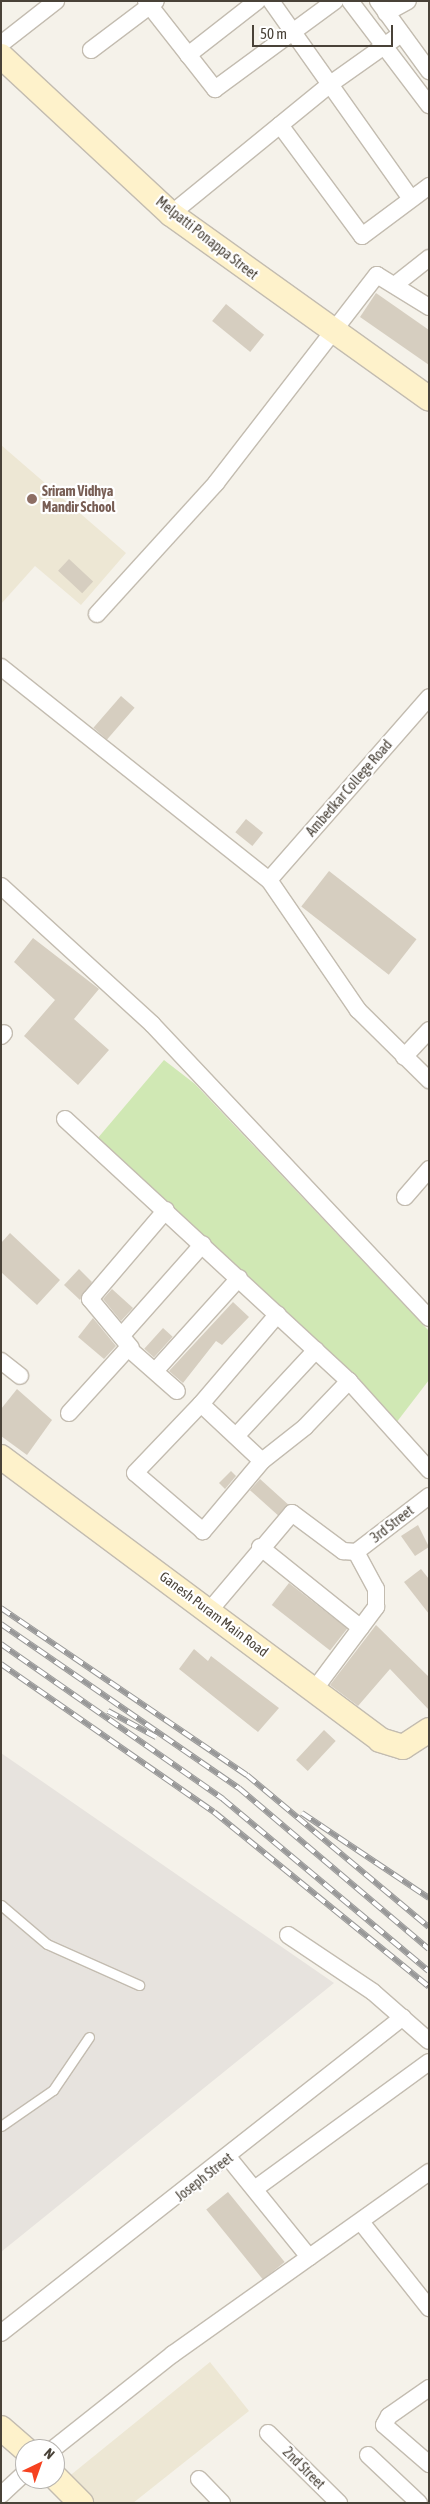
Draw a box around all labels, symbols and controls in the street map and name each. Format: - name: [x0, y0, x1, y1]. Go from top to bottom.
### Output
- scale bar: [255, 15, 396, 47]
- text: 50 m: [260, 25, 287, 42]
- street label: Melpatti Ponappa Street: [153, 193, 261, 283]
- place label: Sriram Vidhya Mandir School: [42, 483, 115, 516]
- marker: Sriram Vidhya Mandir School: [26, 493, 38, 505]
- street label: Ambedkar College Road: [302, 736, 396, 840]
- street label: 3rd Street: [367, 1502, 417, 1546]
- street label: Ganesh Puram Main Road: [157, 1568, 271, 1660]
- street label: Joseph Street: [172, 2149, 236, 2205]
- north arrow: [15, 2439, 65, 2489]
- street label: 2nd Street: [279, 2443, 329, 2493]
- text: N: [41, 2445, 58, 2462]

